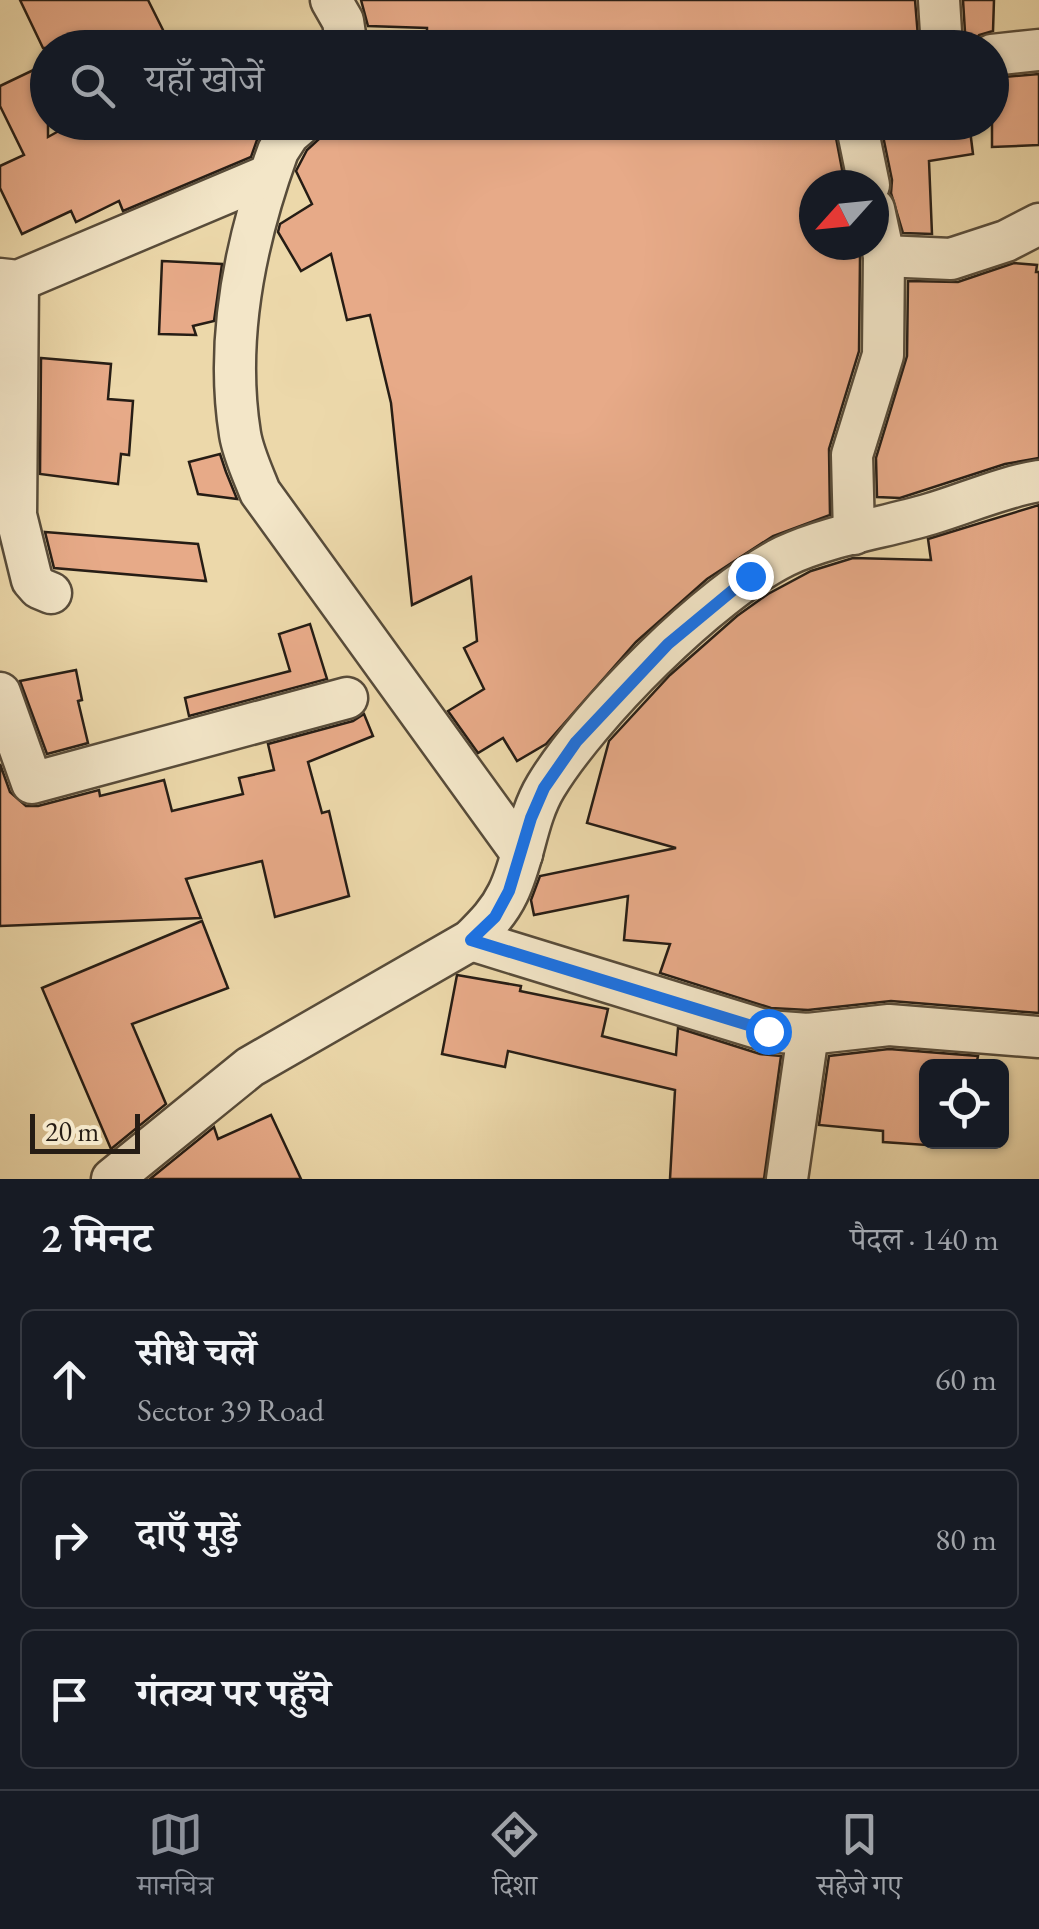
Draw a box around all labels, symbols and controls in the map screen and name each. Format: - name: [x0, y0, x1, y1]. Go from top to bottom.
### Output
- search box: [30, 30, 1009, 140]
- text: यहाँ खोजें: [145, 54, 264, 103]
- icon: search: [65, 58, 120, 113]
- north arrow: [799, 170, 889, 260]
- route end: [728, 554, 774, 600]
- route start: [746, 1009, 792, 1055]
- map controls: [919, 1059, 1009, 1149]
- button: locate: [919, 1059, 1009, 1149]
- scale bar: [30, 1109, 140, 1154]
- text: 20 m: [45, 1113, 99, 1149]
- text: 2 मिनट: [40, 1210, 152, 1265]
- text: पैदल · 140 m: [850, 1218, 999, 1260]
- text: सीधे चलें: [137, 1327, 256, 1376]
- icon: ahead: [42, 1352, 97, 1407]
- text: 60 m: [935, 1358, 997, 1400]
- text: Sector 39 Road: [137, 1389, 324, 1431]
- text: दाएँ मुड़ें: [137, 1508, 239, 1557]
- icon: right: [42, 1512, 97, 1567]
- text: 80 m: [935, 1518, 997, 1560]
- text: गंतव्य पर पहुँचे: [137, 1668, 331, 1717]
- icon: arrive: [42, 1672, 97, 1727]
- tab: मानचित्र: [137, 1807, 213, 1913]
- tab: दिशा: [487, 1807, 542, 1913]
- tab: सहेजे गए: [817, 1807, 902, 1913]

